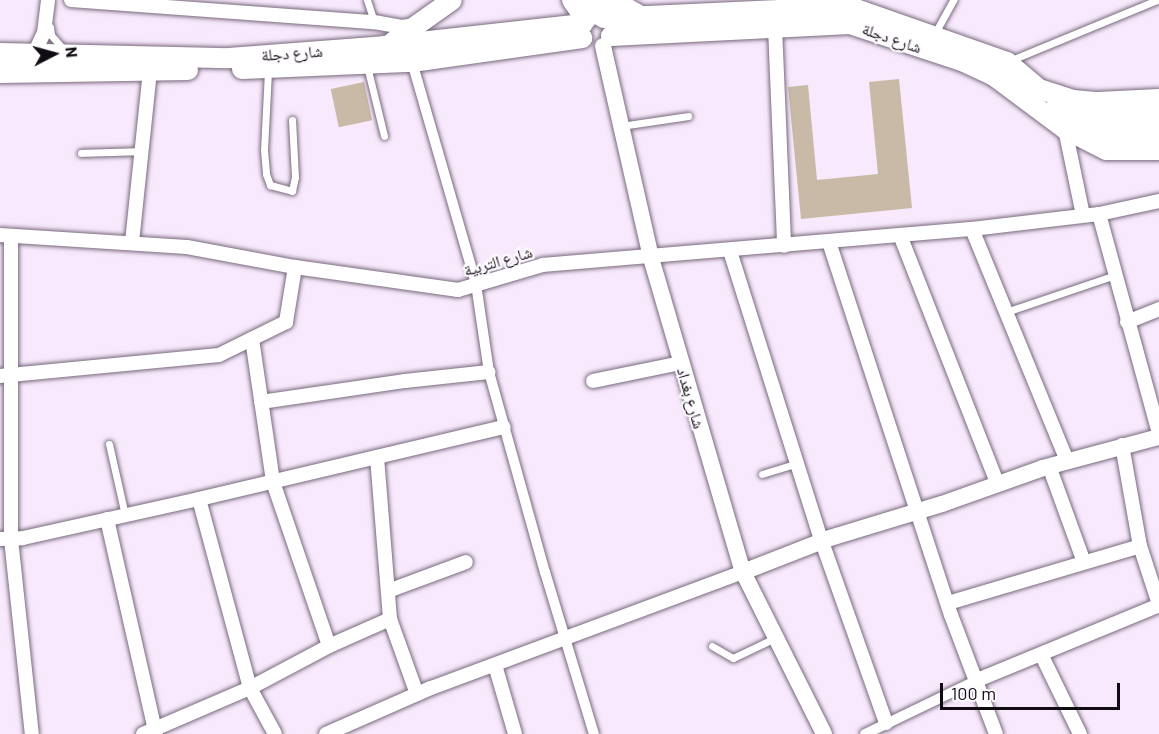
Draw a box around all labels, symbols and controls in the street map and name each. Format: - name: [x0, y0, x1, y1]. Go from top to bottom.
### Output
- street label: شارع دجلة: [860, 19, 924, 57]
- north arrow: [24, 24, 84, 84]
- street label: شارع دجلة: [261, 41, 323, 65]
- text: N: [62, 46, 82, 58]
- street label: شارع التربية: [462, 242, 534, 280]
- street label: شارع بغداد: [673, 365, 709, 431]
- scale bar: [943, 671, 1123, 709]
- text: 100 m: [951, 682, 996, 704]

